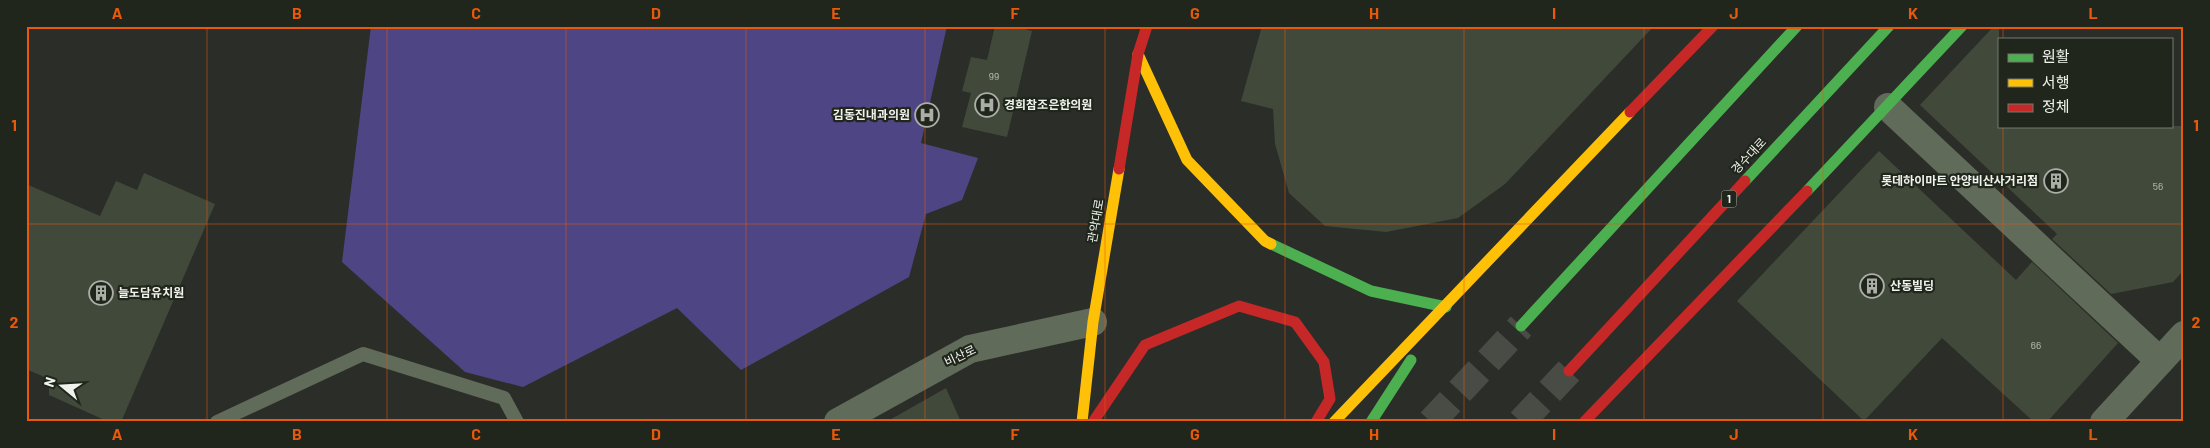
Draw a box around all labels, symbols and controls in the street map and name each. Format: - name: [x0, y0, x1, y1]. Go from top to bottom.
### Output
- text: A: [112, 3, 123, 22]
- text: B: [292, 3, 302, 22]
- text: C: [471, 3, 481, 22]
- text: D: [651, 3, 661, 22]
- text: E: [831, 3, 841, 22]
- text: F: [1011, 3, 1020, 22]
- text: G: [1190, 3, 1200, 22]
- text: H: [1369, 3, 1379, 22]
- text: I: [1552, 3, 1556, 22]
- text: J: [1729, 3, 1739, 22]
- text: K: [1908, 3, 1918, 22]
- text: L: [2088, 3, 2098, 22]
- legend: [1998, 38, 2172, 128]
- text: 원활: [2042, 47, 2070, 65]
- house number: 99: [989, 70, 999, 82]
- text: 서행: [2042, 73, 2070, 91]
- hospital icon: 경희참조은한의원: [974, 92, 1000, 118]
- place label: 경희참조은한의원: [1004, 97, 1092, 111]
- text: 정체: [2042, 97, 2070, 115]
- hospital icon: 김동진내과의원: [914, 102, 940, 128]
- place label: 김동진내과의원: [833, 107, 910, 121]
- text: 1: [11, 115, 17, 134]
- text: 1: [2193, 115, 2199, 134]
- street label: 경수대로: [1728, 134, 1768, 176]
- building icon: 롯데하이마트 안양비산사거리점: [2043, 168, 2069, 194]
- place label: 롯데하이마트 안양비산사거리점: [1881, 173, 2038, 187]
- house number: 56: [2153, 180, 2163, 192]
- road number: 1: [1722, 190, 1736, 208]
- street label: 관악대로: [1084, 198, 1106, 244]
- building icon: 산동빌딩: [1859, 273, 1885, 299]
- place label: 산동빌딩: [1890, 278, 1934, 292]
- building icon: 늘도담유치원: [88, 280, 114, 306]
- place label: 늘도담유치원: [118, 285, 184, 299]
- text: 2: [10, 312, 19, 331]
- text: 2: [2192, 312, 2201, 331]
- house number: 66: [2031, 339, 2041, 351]
- street label: 비산로: [942, 342, 978, 368]
- north arrow: [38, 360, 88, 410]
- text: N: [40, 375, 59, 389]
- text: A: [112, 424, 123, 443]
- text: B: [292, 424, 302, 443]
- text: C: [471, 424, 481, 443]
- text: D: [651, 424, 661, 443]
- text: E: [831, 424, 841, 443]
- text: F: [1011, 424, 1020, 443]
- text: G: [1190, 424, 1200, 443]
- text: H: [1369, 424, 1379, 443]
- text: I: [1552, 424, 1556, 443]
- text: J: [1729, 424, 1739, 443]
- text: K: [1908, 424, 1918, 443]
- text: L: [2088, 424, 2098, 443]

